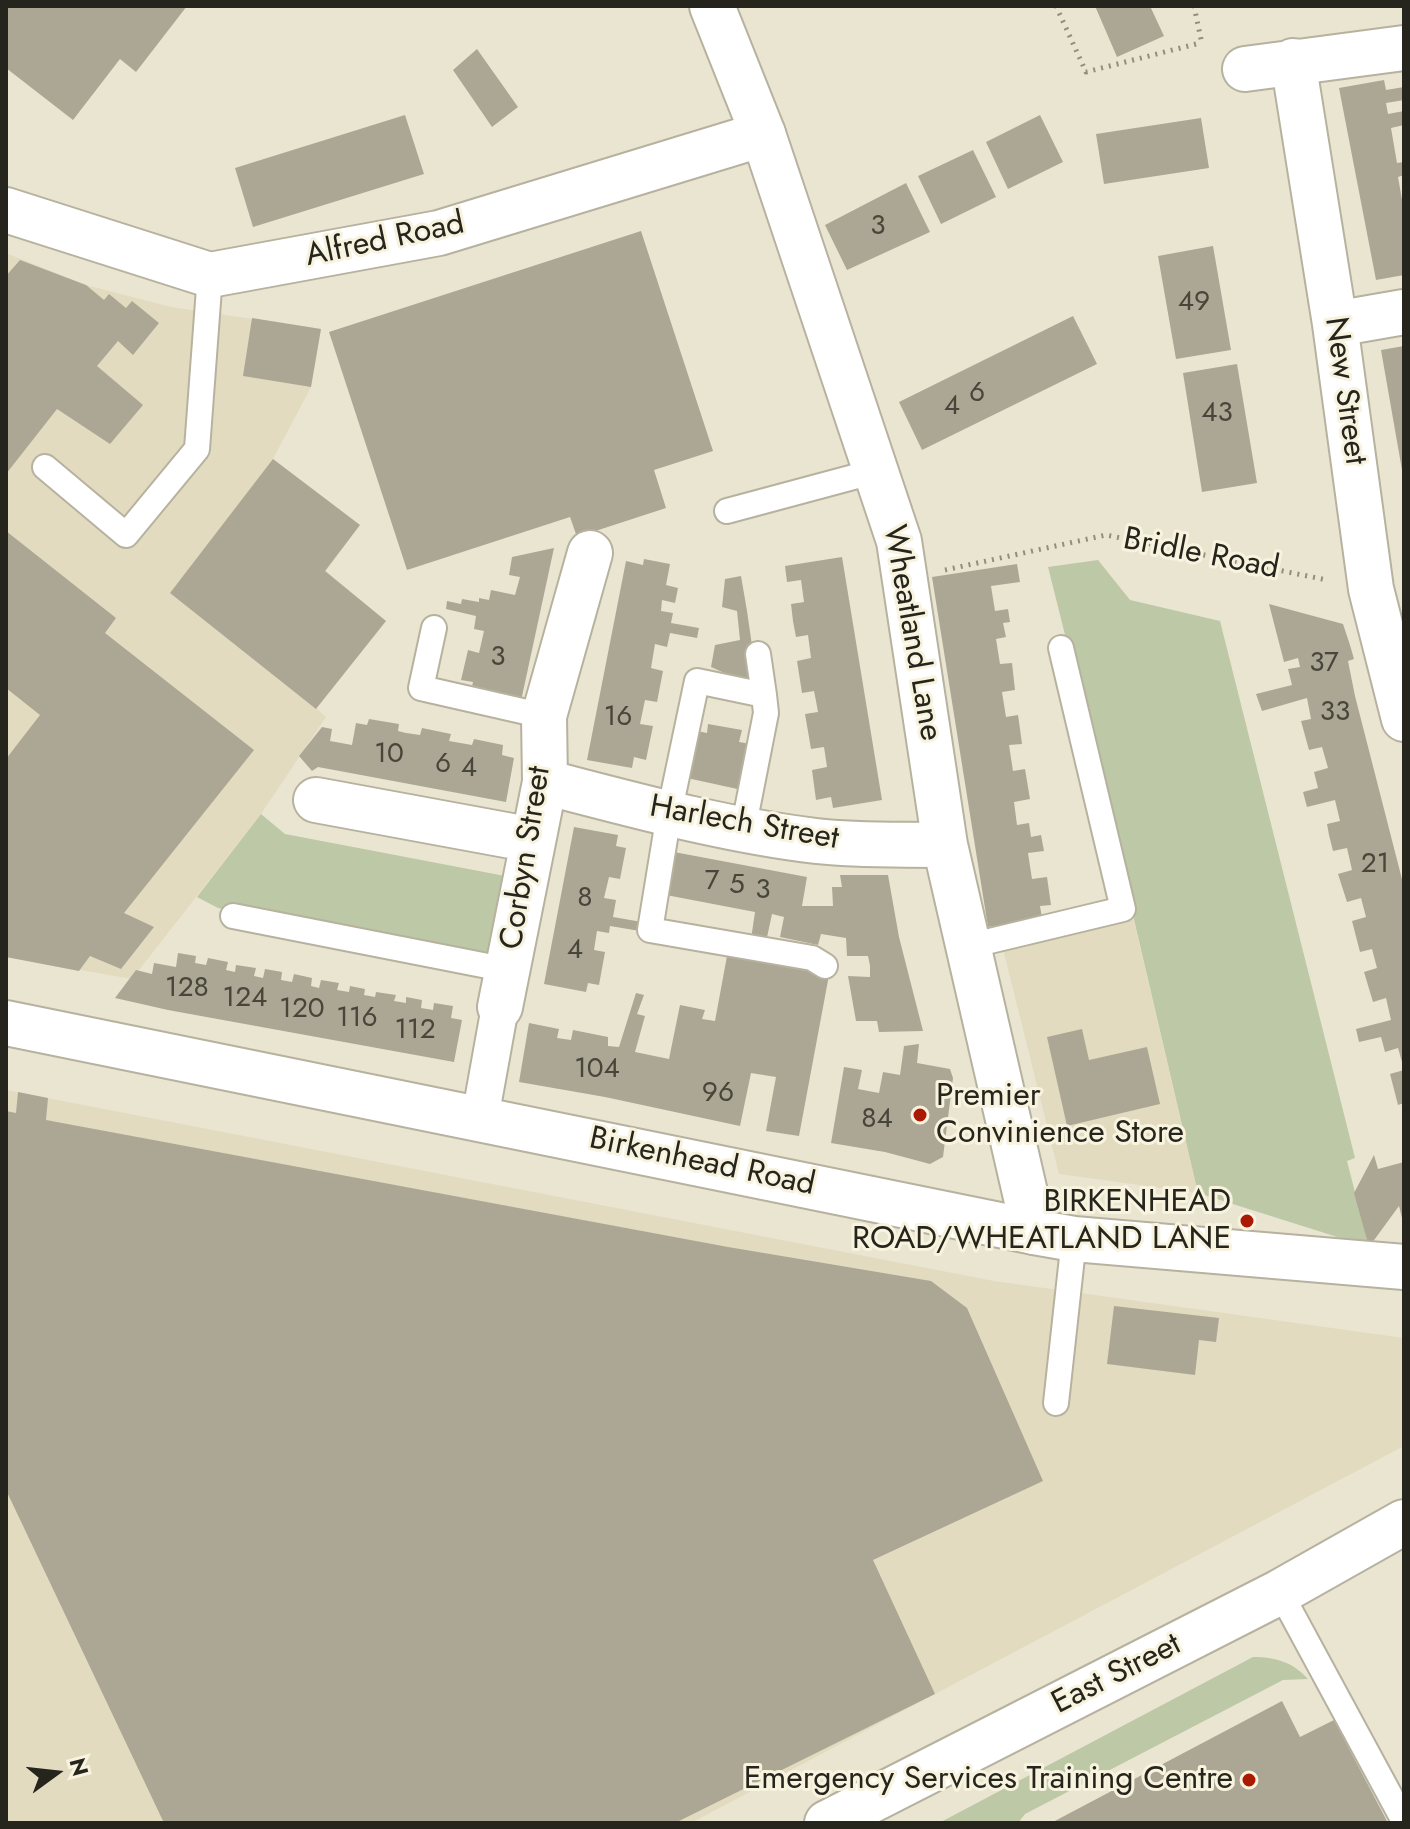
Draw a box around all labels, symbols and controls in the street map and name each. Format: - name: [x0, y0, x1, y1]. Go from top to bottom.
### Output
- street label: Alfred Road: [302, 205, 468, 277]
- house number: 3: [870, 210, 886, 244]
- house number: 49: [1178, 286, 1210, 320]
- street label: New Street: [1315, 315, 1373, 467]
- house number: 6: [969, 377, 985, 411]
- house number: 4: [944, 390, 960, 424]
- house number: 43: [1201, 397, 1233, 431]
- street label: Bridle Road: [1120, 521, 1282, 589]
- street label: Wheatland Lane: [873, 522, 949, 744]
- house number: 3: [490, 641, 506, 675]
- house number: 37: [1309, 647, 1339, 681]
- house number: 33: [1320, 696, 1350, 730]
- house number: 16: [604, 701, 632, 735]
- house number: 10: [374, 738, 404, 772]
- house number: 6: [435, 748, 451, 782]
- house number: 4: [461, 752, 477, 786]
- street label: Corbyn Street: [494, 764, 560, 952]
- street label: Harlech Street: [647, 788, 841, 860]
- house number: 21: [1361, 848, 1389, 882]
- house number: 7: [705, 865, 719, 899]
- house number: 5: [729, 869, 745, 903]
- house number: 3: [755, 874, 771, 908]
- house number: 8: [577, 882, 593, 916]
- house number: 4: [567, 934, 583, 968]
- house number: 128: [165, 972, 209, 1006]
- house number: 124: [223, 982, 267, 1016]
- house number: 120: [279, 993, 325, 1027]
- house number: 116: [336, 1002, 378, 1036]
- house number: 112: [394, 1014, 436, 1048]
- house number: 104: [574, 1053, 620, 1087]
- house number: 96: [702, 1077, 734, 1111]
- place label: Premier Convinience Store: [936, 1078, 1184, 1153]
- house number: 84: [861, 1103, 893, 1137]
- marker: Premier Convinience Store: [911, 1106, 929, 1124]
- street label: Birkenhead Road: [586, 1120, 818, 1206]
- place label: BIRKENHEAD ROAD/WHEATLAND LANE: [852, 1184, 1231, 1259]
- marker: BIRKENHEAD ROAD/WHEATLAND LANE: [1238, 1212, 1256, 1230]
- street label: East Street: [1046, 1626, 1188, 1724]
- north arrow: [16, 1733, 96, 1813]
- text: N: [61, 1754, 97, 1779]
- place label: Emergency Services Training Centre: [744, 1761, 1233, 1799]
- marker: Emergency Services Training Centre: [1240, 1771, 1258, 1789]

